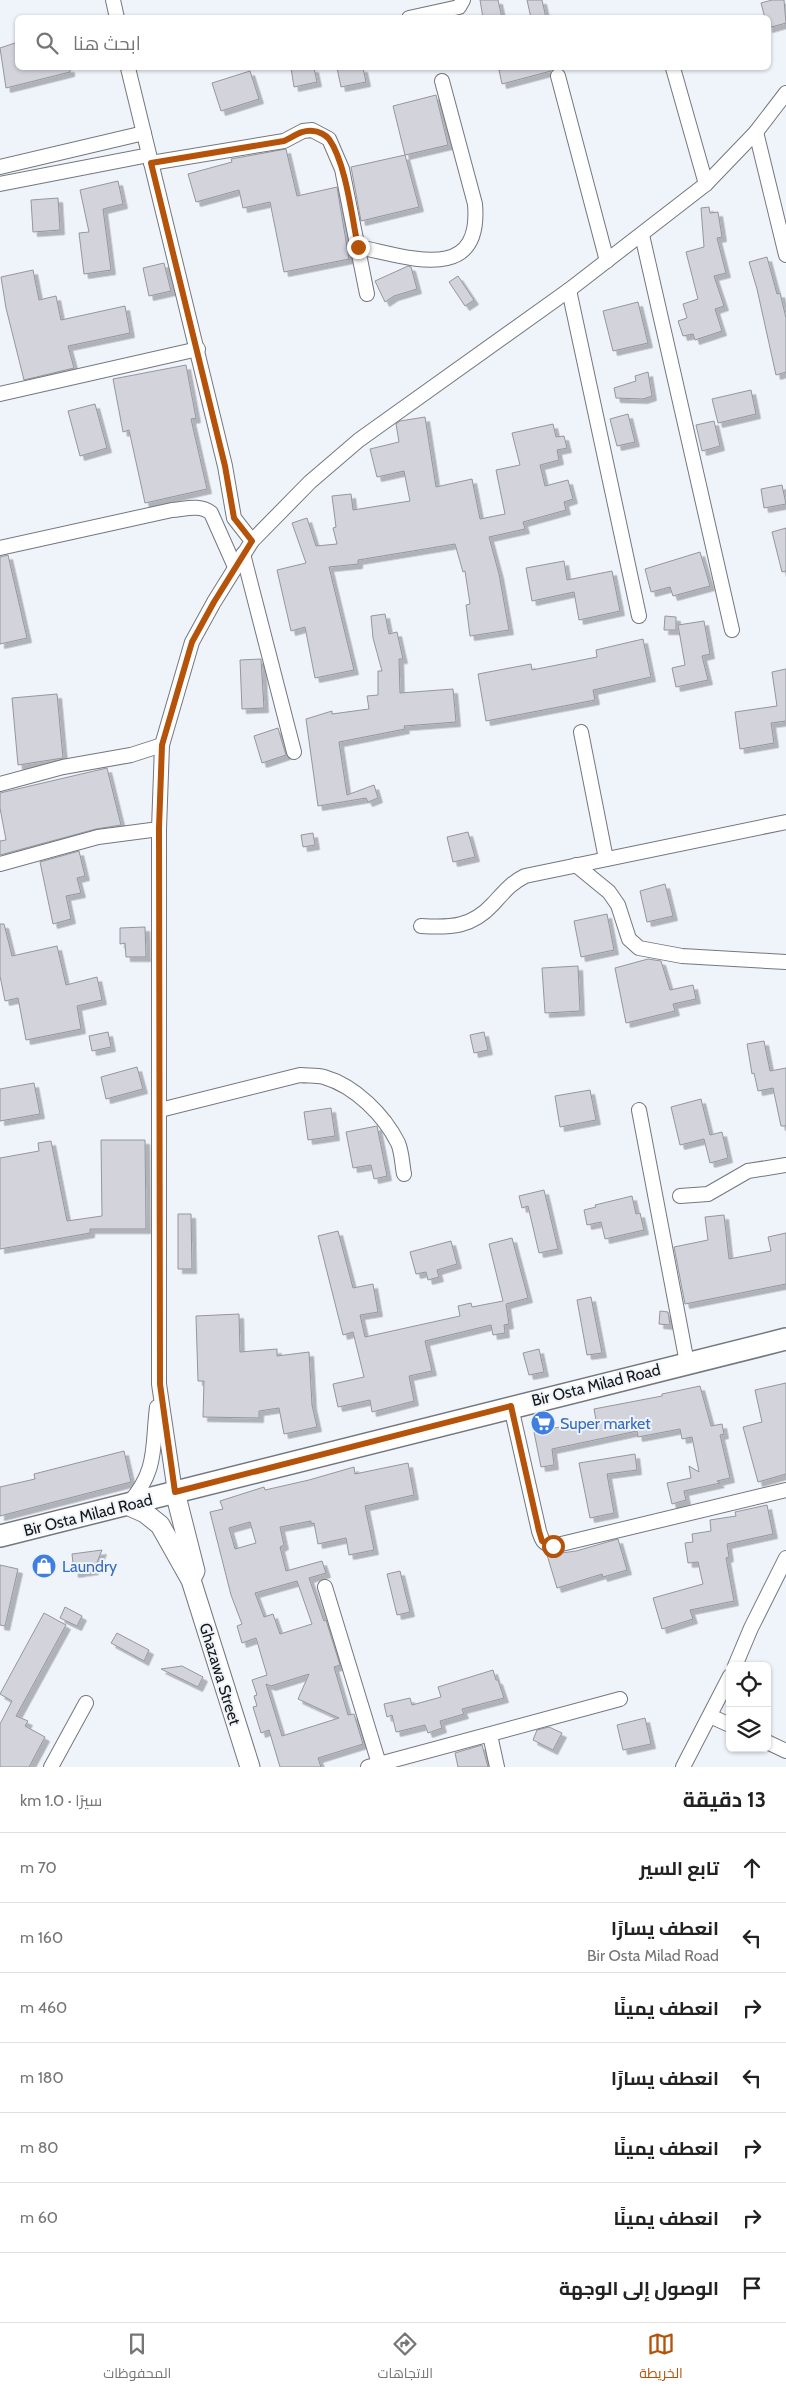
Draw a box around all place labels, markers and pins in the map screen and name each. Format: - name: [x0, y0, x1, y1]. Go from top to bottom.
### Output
- supermarket icon: Super market: [530, 1410, 556, 1436]
- place label: Super market: [560, 1414, 651, 1433]
- shop icon: Laundry: [31, 1553, 57, 1579]
- place label: Laundry: [62, 1557, 117, 1576]

